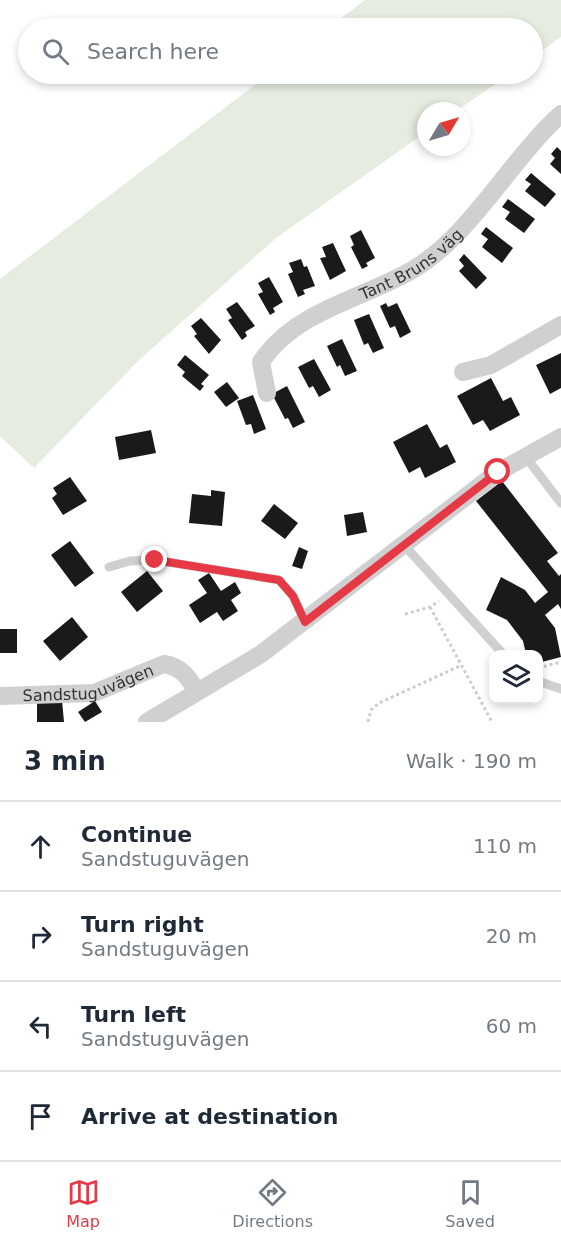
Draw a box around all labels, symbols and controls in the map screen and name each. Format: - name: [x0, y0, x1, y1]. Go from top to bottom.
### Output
- search box: [18, 18, 543, 84]
- icon: search: [39, 35, 72, 68]
- text: Search here: [87, 39, 219, 64]
- north arrow: [417, 102, 471, 156]
- street label: Tant Bruns väg: [356, 224, 466, 304]
- route start: [484, 458, 510, 484]
- route end: [141, 546, 167, 572]
- map controls: [489, 650, 543, 704]
- button: layers: [489, 650, 543, 704]
- street label: Sandstuguvägen: [22, 660, 156, 705]
- text: 3 min: [24, 746, 106, 776]
- text: Walk · 190 m: [406, 749, 537, 773]
- text: Continue: [81, 822, 192, 847]
- icon: ahead: [24, 830, 57, 863]
- text: 110 m: [473, 834, 537, 858]
- text: Sandstuguvägen: [81, 847, 249, 871]
- text: Turn right: [81, 912, 204, 937]
- icon: right: [24, 920, 57, 953]
- text: 20 m: [486, 924, 537, 948]
- text: Sandstuguvägen: [81, 937, 249, 961]
- text: Turn left: [81, 1002, 186, 1027]
- icon: left: [24, 1010, 57, 1043]
- text: 60 m: [486, 1014, 537, 1038]
- text: Sandstuguvägen: [81, 1027, 249, 1051]
- icon: arrive: [24, 1100, 57, 1133]
- text: Arrive at destination: [81, 1104, 338, 1129]
- tab: Map: [66, 1176, 100, 1231]
- tab: Directions: [232, 1176, 313, 1231]
- tab: Saved: [445, 1176, 495, 1231]

